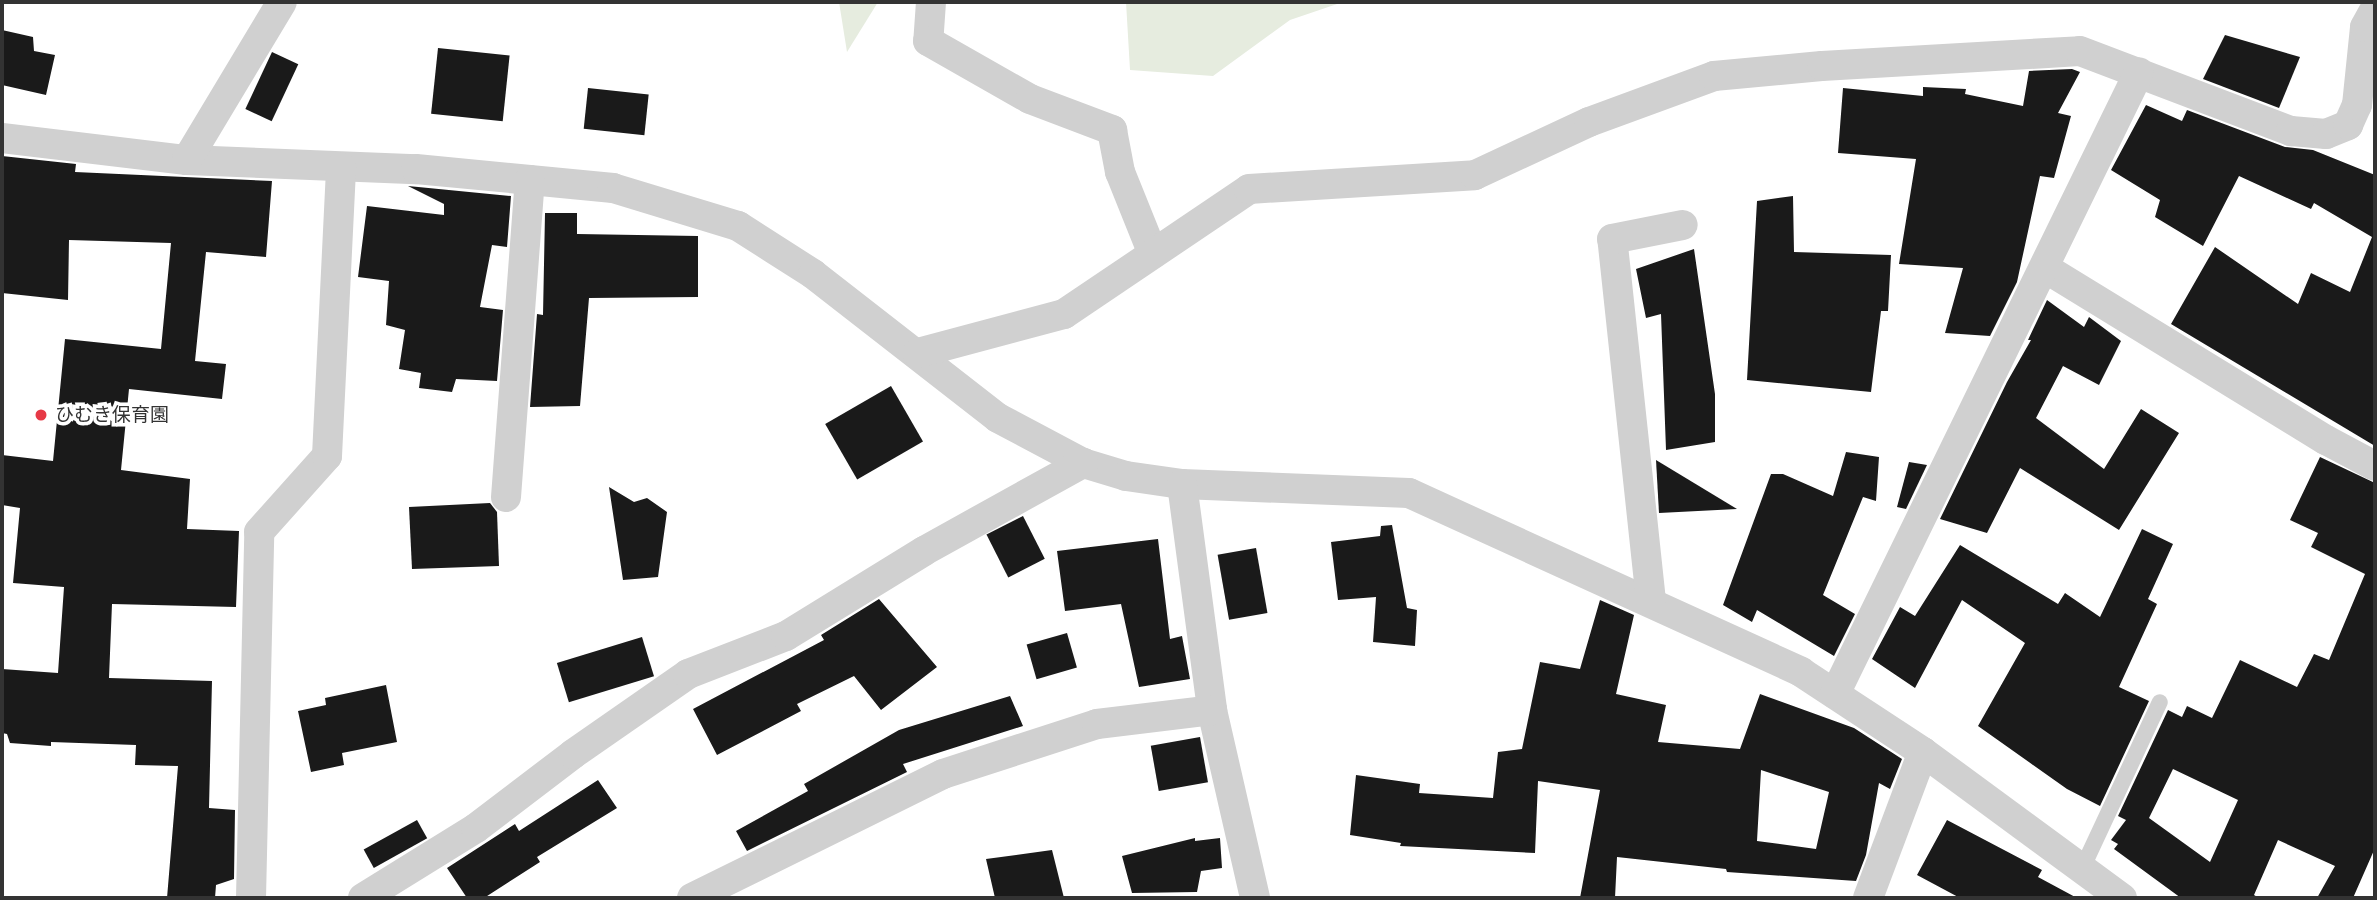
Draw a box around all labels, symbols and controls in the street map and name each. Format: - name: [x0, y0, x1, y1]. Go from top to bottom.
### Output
- place label: ひむき保育園: [55, 404, 169, 426]
- marker: ひむき保育園: [33, 407, 49, 423]

